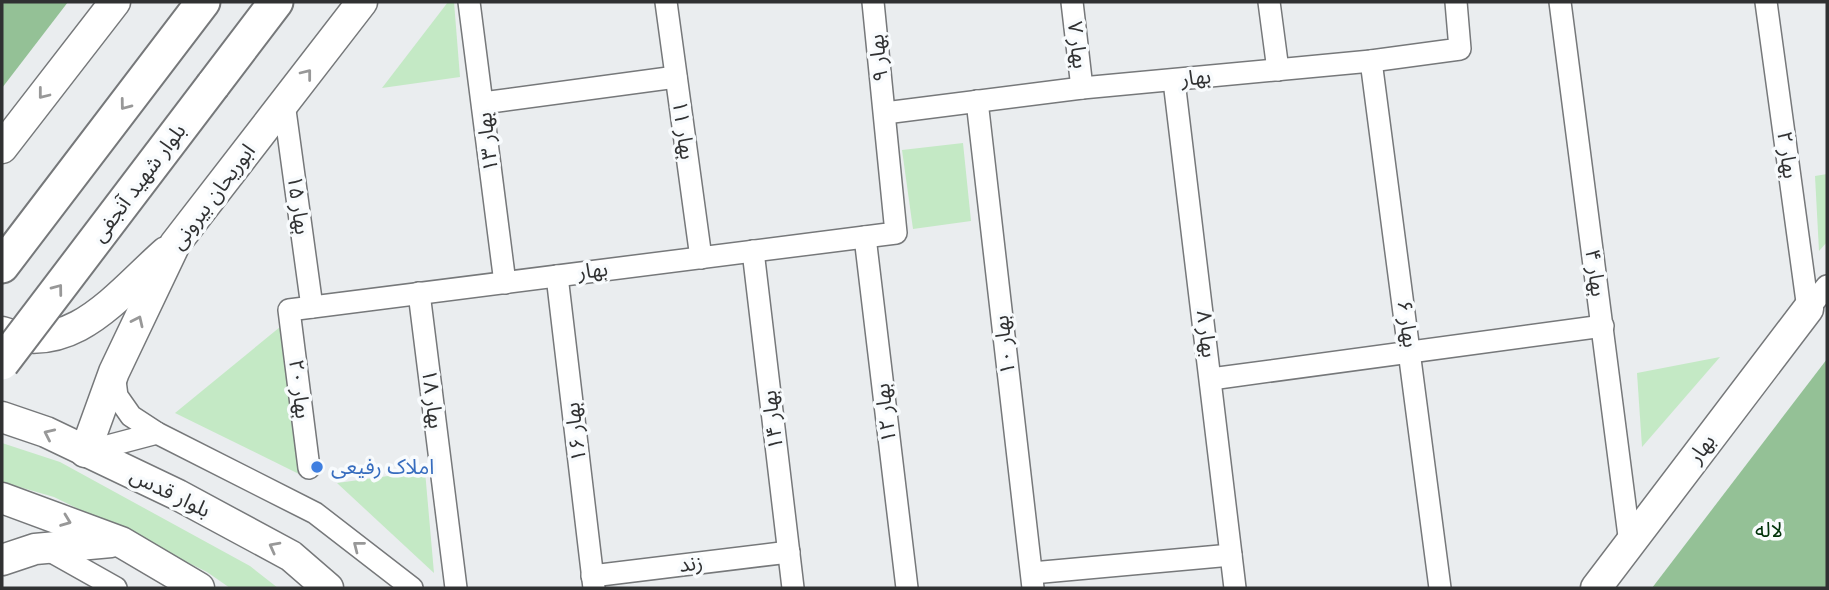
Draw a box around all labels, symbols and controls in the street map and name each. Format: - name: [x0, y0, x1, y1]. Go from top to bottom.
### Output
- street label: بهار ۷: [1062, 20, 1092, 70]
- street label: بهار ۹: [864, 33, 894, 83]
- street label: بهار: [1179, 64, 1212, 92]
- one-way arrow: [298, 69, 311, 81]
- one-way arrow: [39, 87, 52, 99]
- one-way arrow: [121, 97, 134, 110]
- street label: بهار ۱۱: [666, 99, 700, 161]
- street label: بهار ۱۳: [472, 111, 504, 173]
- street label: بلوار شهید آنجفی: [86, 119, 192, 247]
- street label: بهار ۲: [1771, 130, 1803, 180]
- street label: ابوریحان بیرونی: [165, 139, 261, 255]
- street label: بهار ۱۵: [281, 174, 315, 236]
- street label: بهار ۴: [1579, 248, 1611, 298]
- street label: بهار: [576, 257, 609, 285]
- one-way arrow: [50, 284, 62, 297]
- street label: بهار ۶: [1391, 299, 1423, 349]
- street label: بهار ۸: [1191, 309, 1221, 359]
- street label: بهار ۱۰: [989, 314, 1021, 376]
- one-way arrow: [130, 316, 144, 329]
- street label: بهار ۲۰: [283, 358, 315, 420]
- street label: بهار ۱۸: [416, 368, 448, 430]
- street label: بهار ۱۲: [870, 382, 902, 444]
- street label: بهار ۱۴: [757, 389, 789, 451]
- street label: بهار ۱۶: [560, 401, 592, 463]
- one-way arrow: [44, 429, 56, 443]
- street label: بهار: [1682, 429, 1721, 469]
- place label: املاک رفیعی: [331, 455, 434, 480]
- marker: املاک رفیعی: [309, 459, 325, 475]
- street label: بلوار قدس: [126, 463, 214, 523]
- one-way arrow: [59, 513, 71, 527]
- park label: لاله: [1755, 518, 1783, 543]
- one-way arrow: [269, 542, 281, 555]
- one-way arrow: [354, 542, 366, 555]
- street label: زند: [678, 550, 704, 578]

